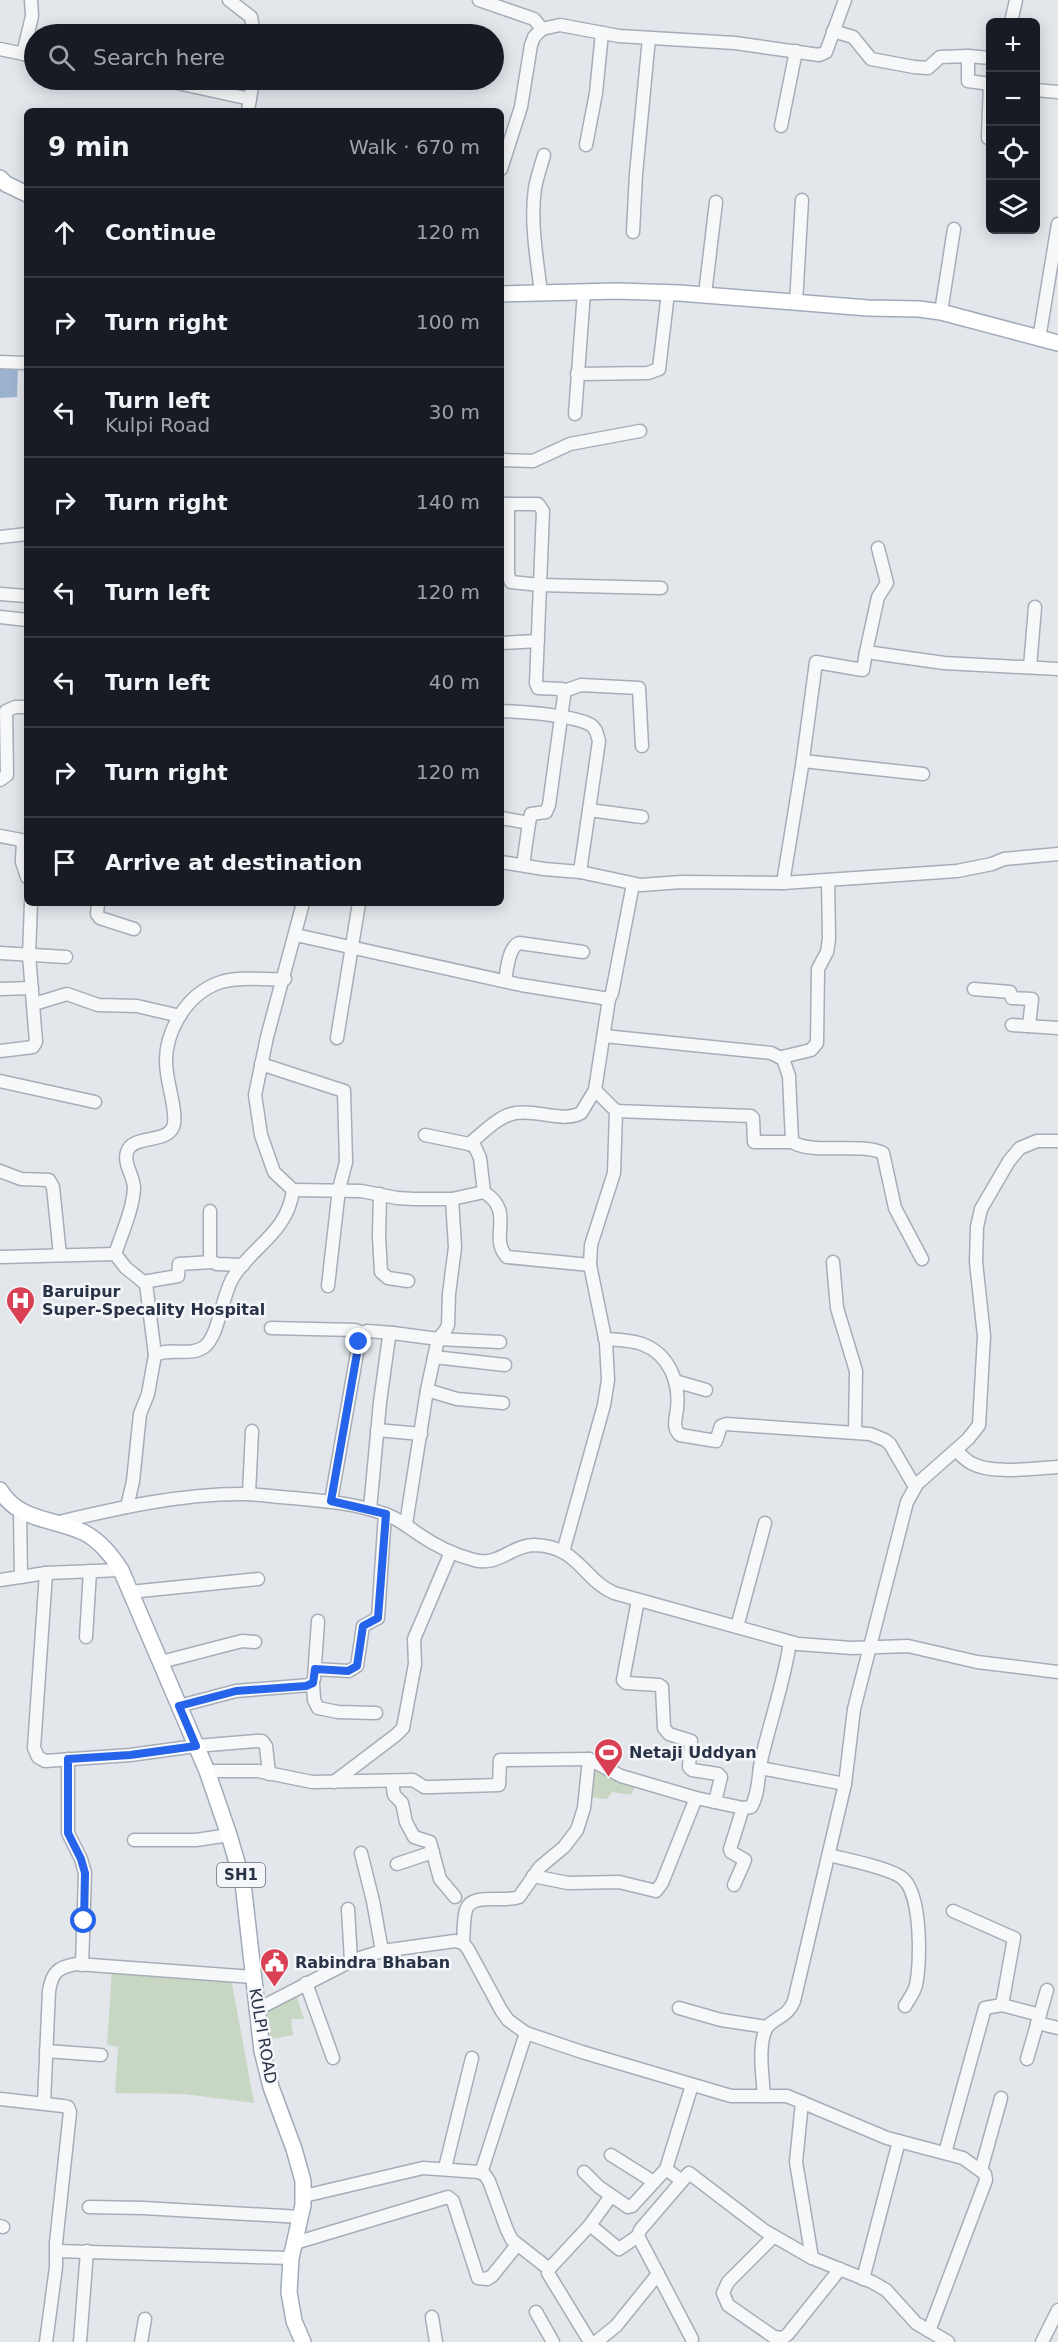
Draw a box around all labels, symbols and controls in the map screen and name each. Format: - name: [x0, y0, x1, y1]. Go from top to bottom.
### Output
- map controls: [986, 18, 1040, 234]
- button: +: [986, 18, 1040, 72]
- search box: [24, 24, 504, 90]
- icon: search: [45, 41, 78, 74]
- text: Search here: [93, 45, 225, 70]
- button: −: [986, 72, 1040, 126]
- button: locate: [986, 126, 1040, 180]
- text: 9 min: [48, 132, 130, 162]
- text: Walk · 670 m: [349, 135, 480, 159]
- button: layers: [986, 180, 1040, 234]
- icon: ahead: [48, 216, 81, 249]
- text: Continue: [105, 220, 216, 245]
- text: 120 m: [416, 220, 480, 244]
- icon: right: [48, 306, 81, 339]
- text: Turn right: [105, 310, 228, 335]
- text: 100 m: [416, 310, 480, 334]
- text: Turn left: [105, 388, 210, 413]
- icon: left: [48, 396, 81, 429]
- text: 30 m: [429, 400, 480, 424]
- text: Kulpi Road: [105, 413, 210, 437]
- icon: right: [48, 486, 81, 519]
- text: Turn right: [105, 490, 228, 515]
- text: 140 m: [416, 490, 480, 514]
- icon: left: [48, 576, 81, 609]
- text: Turn left: [105, 580, 210, 605]
- text: 120 m: [416, 580, 480, 604]
- icon: left: [48, 666, 81, 699]
- text: Turn left: [105, 670, 210, 695]
- text: 40 m: [429, 670, 480, 694]
- icon: right: [48, 756, 81, 789]
- text: Turn right: [105, 760, 228, 785]
- text: 120 m: [416, 760, 480, 784]
- icon: arrive: [48, 846, 81, 879]
- text: Arrive at destination: [105, 850, 362, 875]
- place label: Baruipur Super-Specality Hospital: [42, 1282, 265, 1319]
- hospital icon: Baruipur Super-Specality Hospital: [5, 1284, 37, 1326]
- route end: [345, 1328, 371, 1354]
- sports icon: Netaji Uddyan: [592, 1736, 624, 1778]
- place label: Netaji Uddyan: [629, 1743, 757, 1762]
- road number: SH1: [217, 1863, 265, 1887]
- route start: [70, 1907, 96, 1933]
- public building icon: Rabindra Bhaban: [258, 1946, 290, 1988]
- place label: Rabindra Bhaban: [295, 1953, 450, 1972]
- street label: KULPI ROAD: [245, 1987, 281, 2085]

